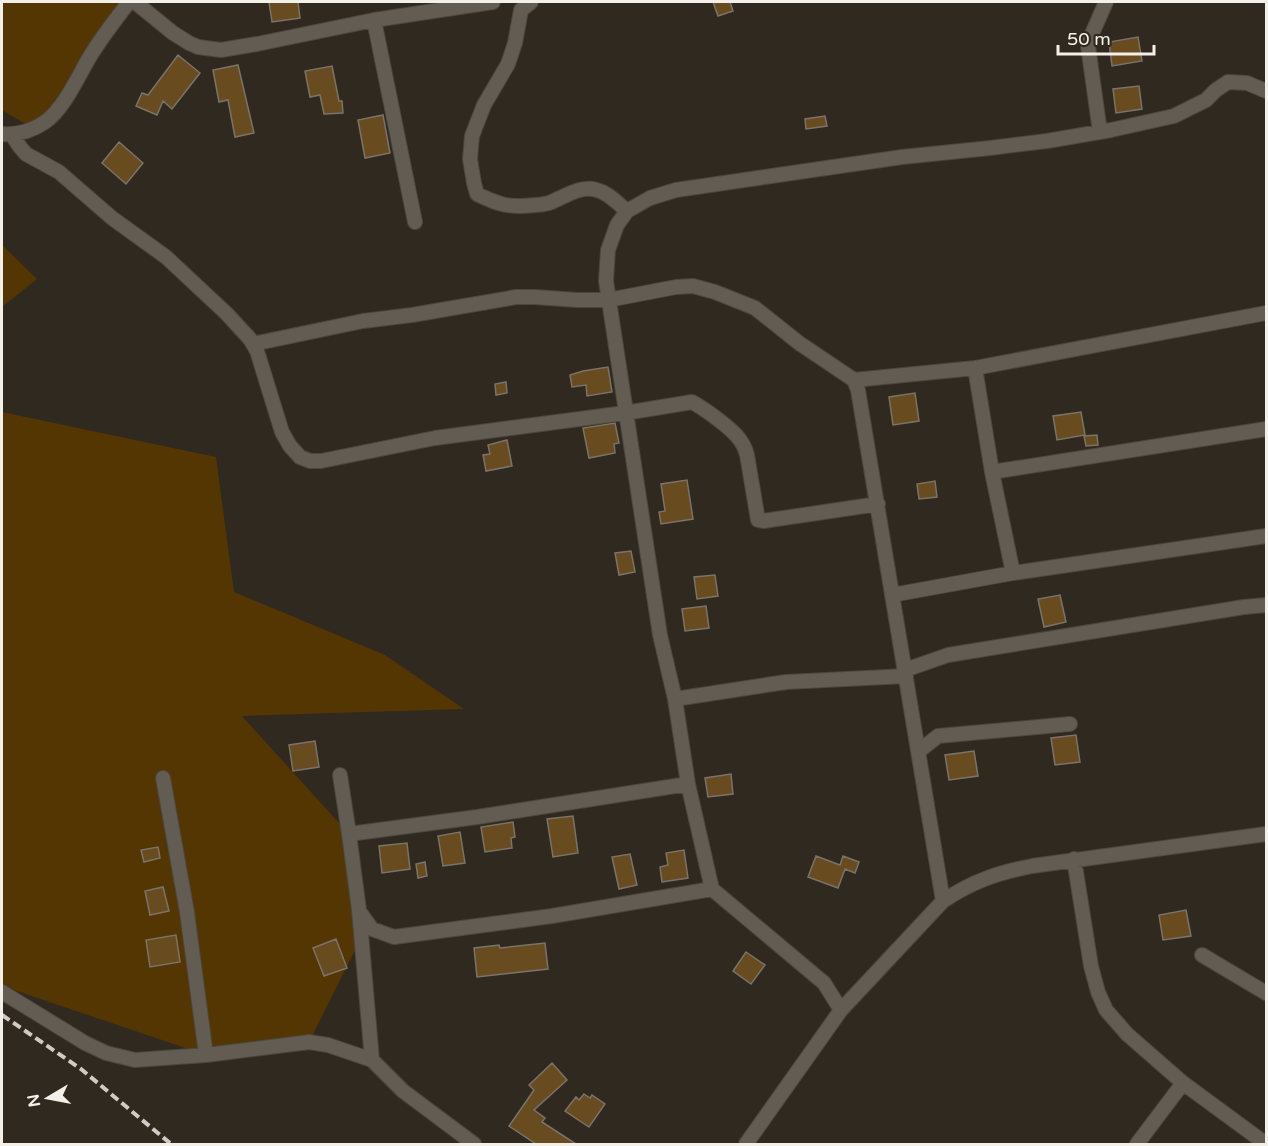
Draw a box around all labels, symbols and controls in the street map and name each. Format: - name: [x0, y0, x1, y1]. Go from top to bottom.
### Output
- scale bar: [1058, 18, 1154, 56]
- text: 50 m: [1067, 28, 1111, 50]
- north arrow: [18, 1068, 78, 1128]
- text: N: [23, 1092, 45, 1108]

